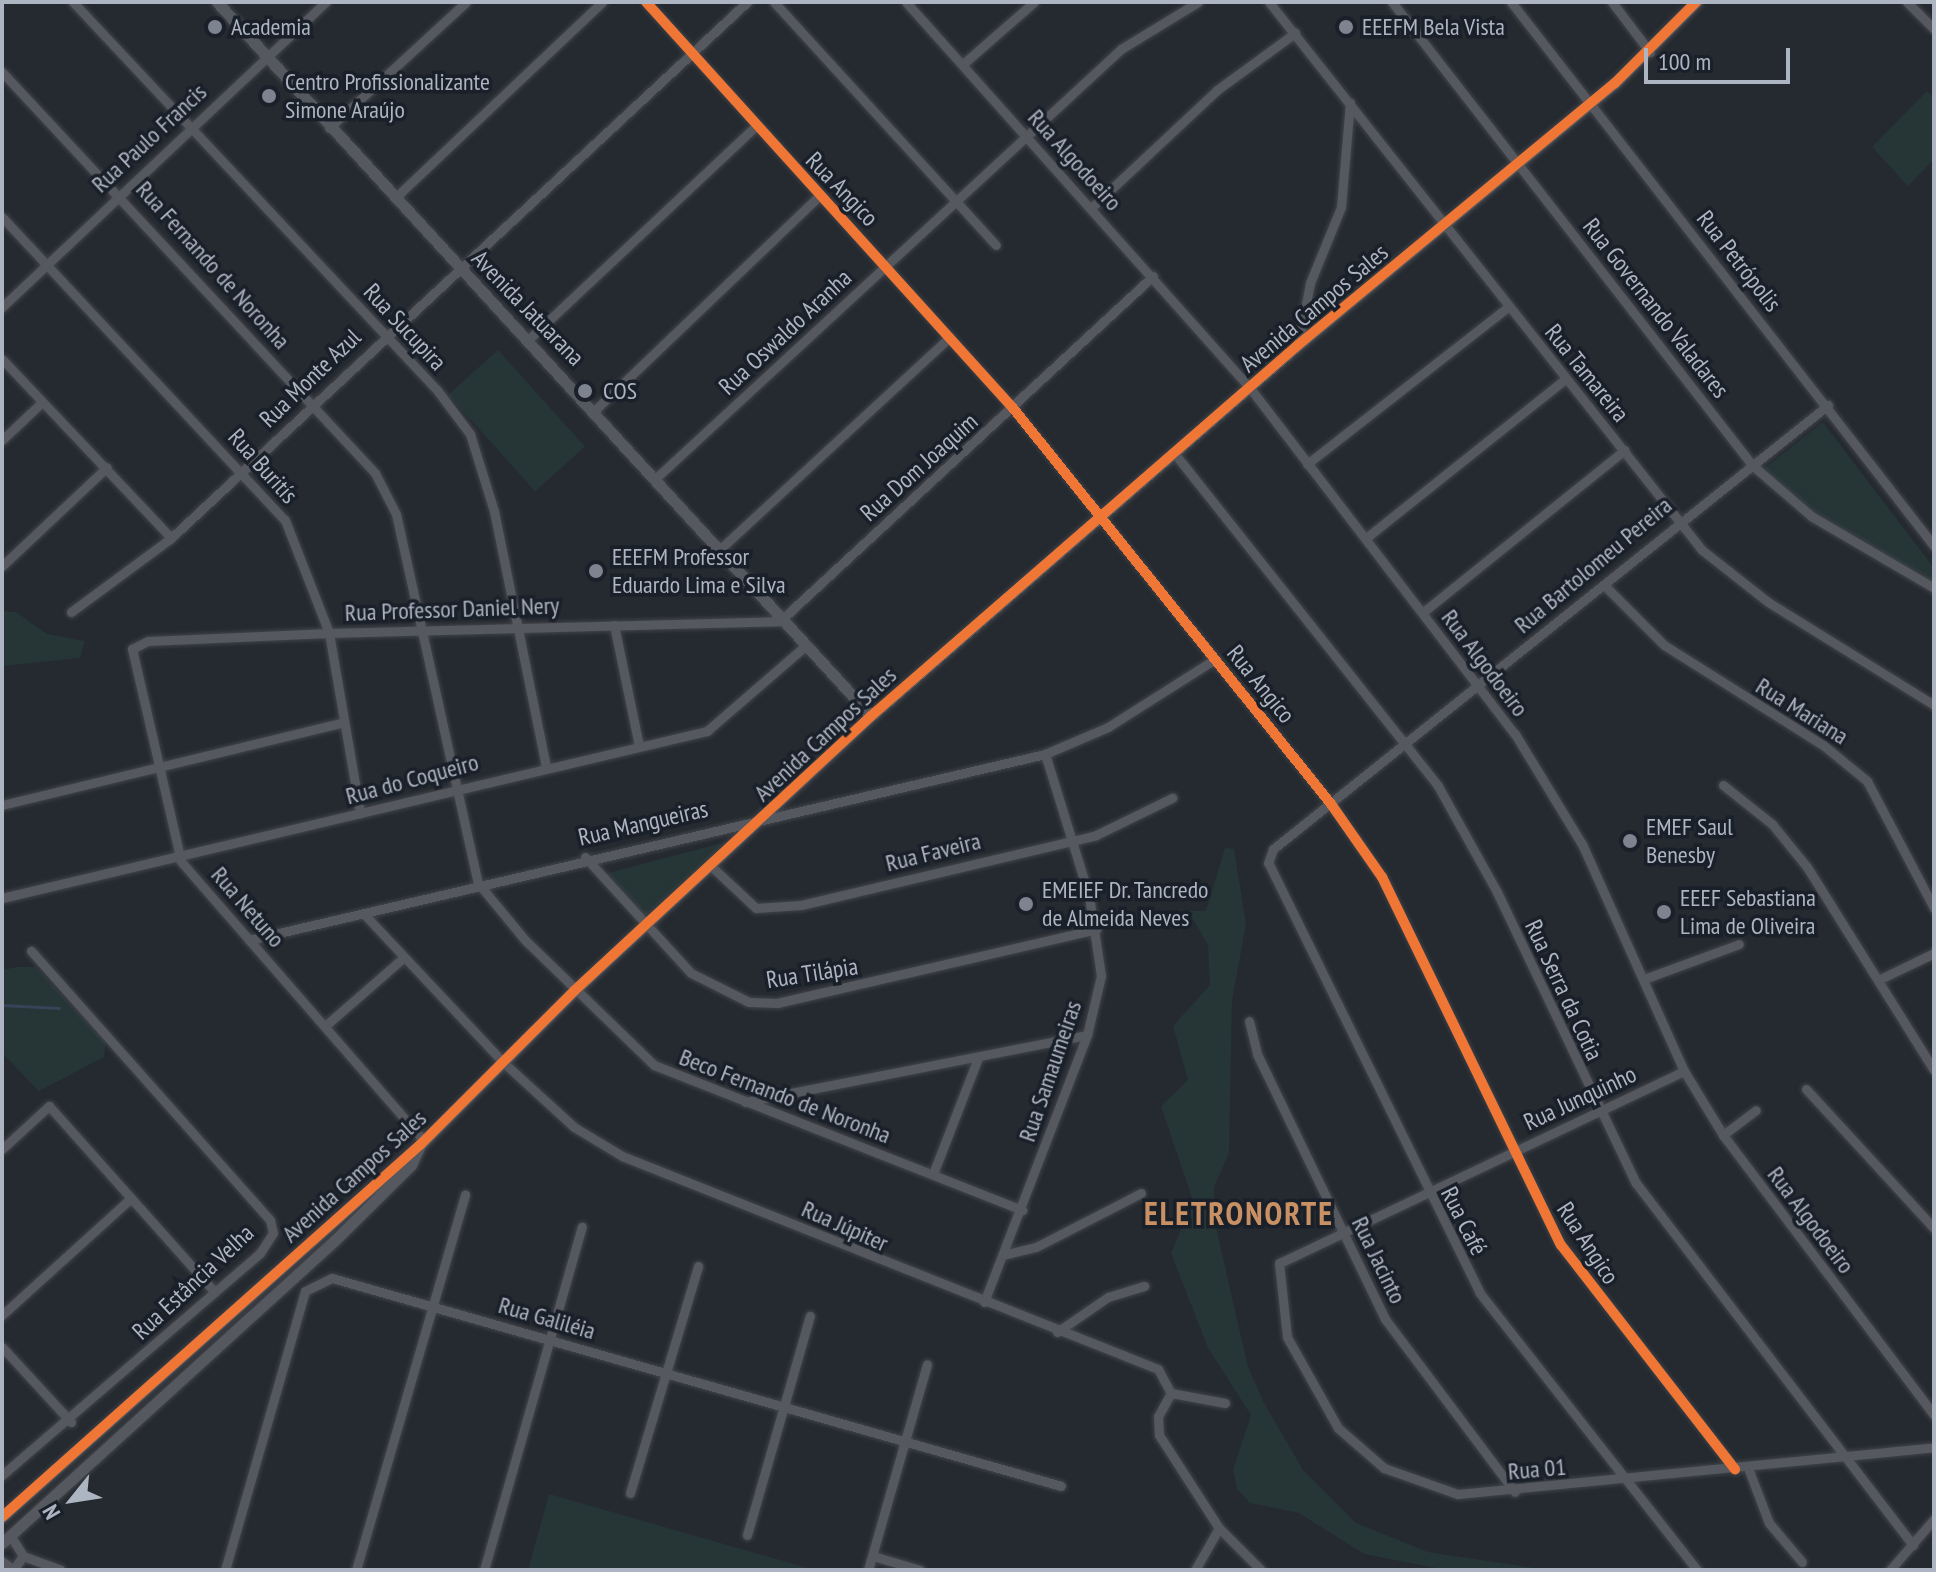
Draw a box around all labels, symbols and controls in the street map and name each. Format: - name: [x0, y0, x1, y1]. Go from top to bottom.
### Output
- place label: Academia: [231, 13, 311, 41]
- place label: EEEFM Bela Vista: [1362, 13, 1505, 41]
- marker: Academia: [206, 18, 224, 36]
- marker: EEEFM Bela Vista: [1337, 18, 1355, 36]
- scale bar: [1648, 32, 1794, 82]
- text: 100 m: [1658, 46, 1711, 77]
- place label: Centro Profissionalizante Simone Araújo: [285, 68, 490, 124]
- street label: Rua Paulo Francis: [86, 78, 212, 198]
- marker: Centro Profissionalizante Simone Araújo: [260, 87, 278, 105]
- street label: Rua Algodoeiro: [1022, 103, 1128, 217]
- street label: Rua Angico: [799, 146, 885, 232]
- street label: Rua Fernando de Noronha: [130, 175, 296, 355]
- street label: Rua Petrópolis: [1691, 205, 1787, 317]
- street label: Rua Governando Valadares: [1577, 212, 1735, 404]
- street label: Avenida Campos Sales: [1234, 238, 1394, 378]
- street label: Avenida Jatuarana: [466, 244, 590, 372]
- street label: Rua Oswaldo Aranha: [713, 263, 857, 401]
- street label: Rua Sucupira: [358, 278, 452, 376]
- street label: Rua Tamareira: [1539, 318, 1635, 428]
- street label: Rua Monte Azul: [253, 323, 367, 433]
- place label: COS: [603, 377, 637, 405]
- marker: COS: [574, 380, 596, 402]
- street label: Rua Dom Joaquim: [854, 407, 984, 527]
- street label: Rua Buritís: [222, 423, 304, 509]
- street label: Rua Bartolomeu Pereira: [1509, 491, 1677, 639]
- place label: EEEFM Professor Eduardo Lima e Silva: [612, 543, 786, 599]
- marker: EEEFM Professor Eduardo Lima e Silva: [587, 562, 605, 580]
- street label: Rua Professor Daniel Nery: [344, 591, 560, 627]
- street label: Rua Algodoeiro: [1435, 604, 1535, 722]
- street label: Rua Angico: [1221, 639, 1301, 729]
- street label: Avenida Campos Sales: [748, 661, 902, 807]
- street label: Rua Mariana: [1751, 671, 1853, 751]
- street label: Rua do Coqueiro: [343, 747, 481, 811]
- street label: Rua Mangueiras: [575, 794, 711, 852]
- place label: EMEF Saul Benesby: [1646, 813, 1733, 869]
- street label: Rua Faveira: [883, 826, 983, 878]
- marker: EMEF Saul Benesby: [1621, 832, 1639, 850]
- street label: Rua Netuno: [205, 861, 291, 953]
- place label: EMEIEF Dr. Tancredo de Almeida Neves: [1042, 876, 1211, 932]
- place label: EEEF Sebastiana Lima de Oliveira: [1680, 884, 1816, 940]
- marker: EMEIEF Dr. Tancredo de Almeida Neves: [1017, 895, 1035, 913]
- marker: EEEF Sebastiana Lima de Oliveira: [1655, 903, 1673, 921]
- street label: Rua Serra da Cotia: [1519, 915, 1609, 1065]
- street label: Rua Tilápia: [764, 952, 860, 994]
- street label: Rua Samaumeiras: [1012, 997, 1088, 1145]
- street label: Beco Fernando de Noronha: [675, 1042, 895, 1150]
- street label: Rua Junquinho: [1519, 1059, 1641, 1137]
- street label: Avenida Campos Sales: [276, 1104, 432, 1248]
- street label: Rua Algodoeiro: [1761, 1161, 1861, 1279]
- street label: Rua Café: [1435, 1182, 1493, 1260]
- street label: Rua Júpiter: [797, 1194, 893, 1258]
- district label: ELETRONORTE: [1144, 1194, 1334, 1232]
- street label: Rua Angico: [1551, 1196, 1625, 1290]
- street label: Rua Jacinto: [1346, 1212, 1412, 1308]
- street label: Rua Estância Velha: [126, 1218, 260, 1346]
- street label: Rua Galiléia: [495, 1290, 599, 1346]
- street label: Rua 01: [1507, 1452, 1567, 1486]
- north arrow: [32, 1460, 112, 1540]
- text: N: [36, 1500, 66, 1524]

